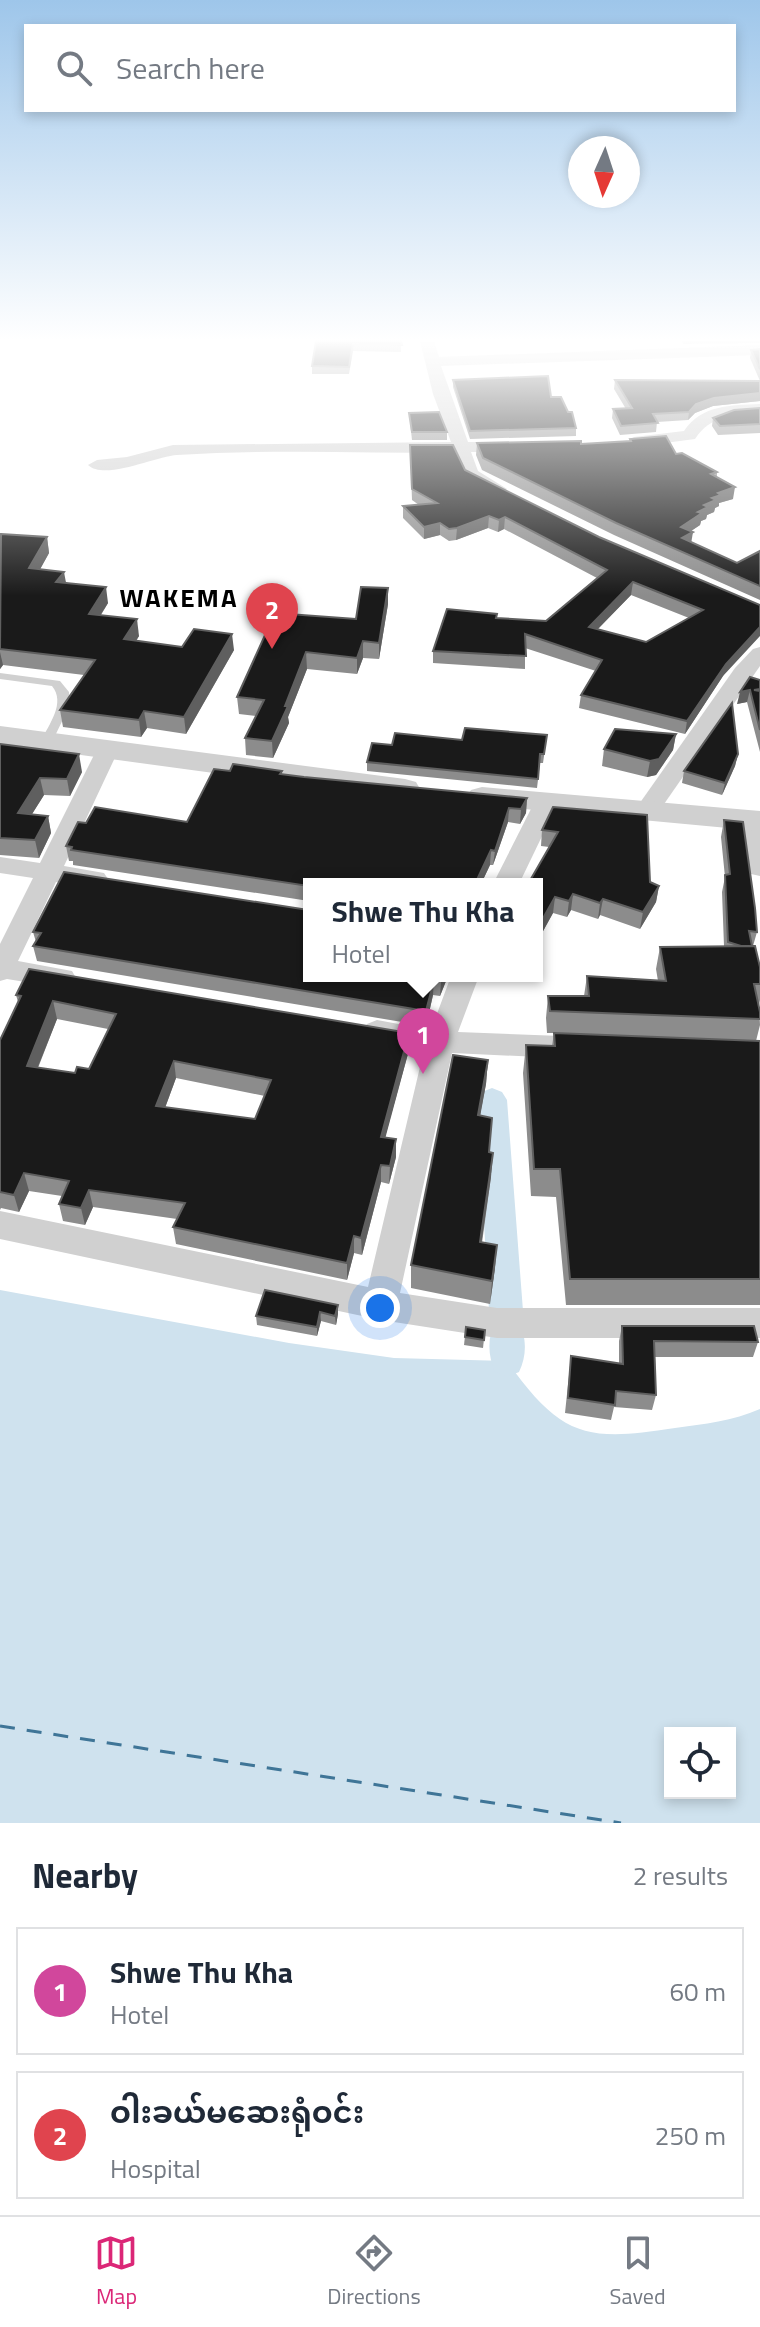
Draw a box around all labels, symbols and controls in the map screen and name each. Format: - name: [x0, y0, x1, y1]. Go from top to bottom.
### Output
- search box: [24, 24, 736, 112]
- text: Search here: [116, 45, 265, 91]
- icon: search: [52, 46, 96, 90]
- north arrow: [568, 136, 640, 208]
- district label: WAKEMA: [119, 578, 239, 617]
- pin: 2: [246, 583, 298, 649]
- popup: [303, 878, 543, 982]
- text: Shwe Thu Kha: [331, 888, 515, 934]
- text: Hotel: [331, 934, 391, 973]
- pin: 1: [397, 1008, 449, 1074]
- your location: [360, 1288, 400, 1328]
- map controls: [664, 1727, 736, 1799]
- button: locate: [664, 1727, 736, 1799]
- text: Nearby: [32, 1849, 138, 1901]
- text: 2 results: [633, 1856, 728, 1895]
- text: Shwe Thu Kha: [110, 1949, 293, 1995]
- text: 1: [53, 1972, 67, 2011]
- text: 60 m: [669, 1972, 726, 2011]
- text: Hotel: [110, 1995, 169, 2034]
- text: ဝါးခယ်မဆေးရုံဝင်း: [110, 2089, 364, 2135]
- text: 2: [53, 2116, 67, 2155]
- text: 250 m: [655, 2116, 726, 2155]
- text: Hospital: [110, 2149, 201, 2188]
- tab: Map: [94, 2231, 138, 2313]
- tab: Directions: [327, 2231, 421, 2313]
- tab: Saved: [610, 2231, 666, 2313]

